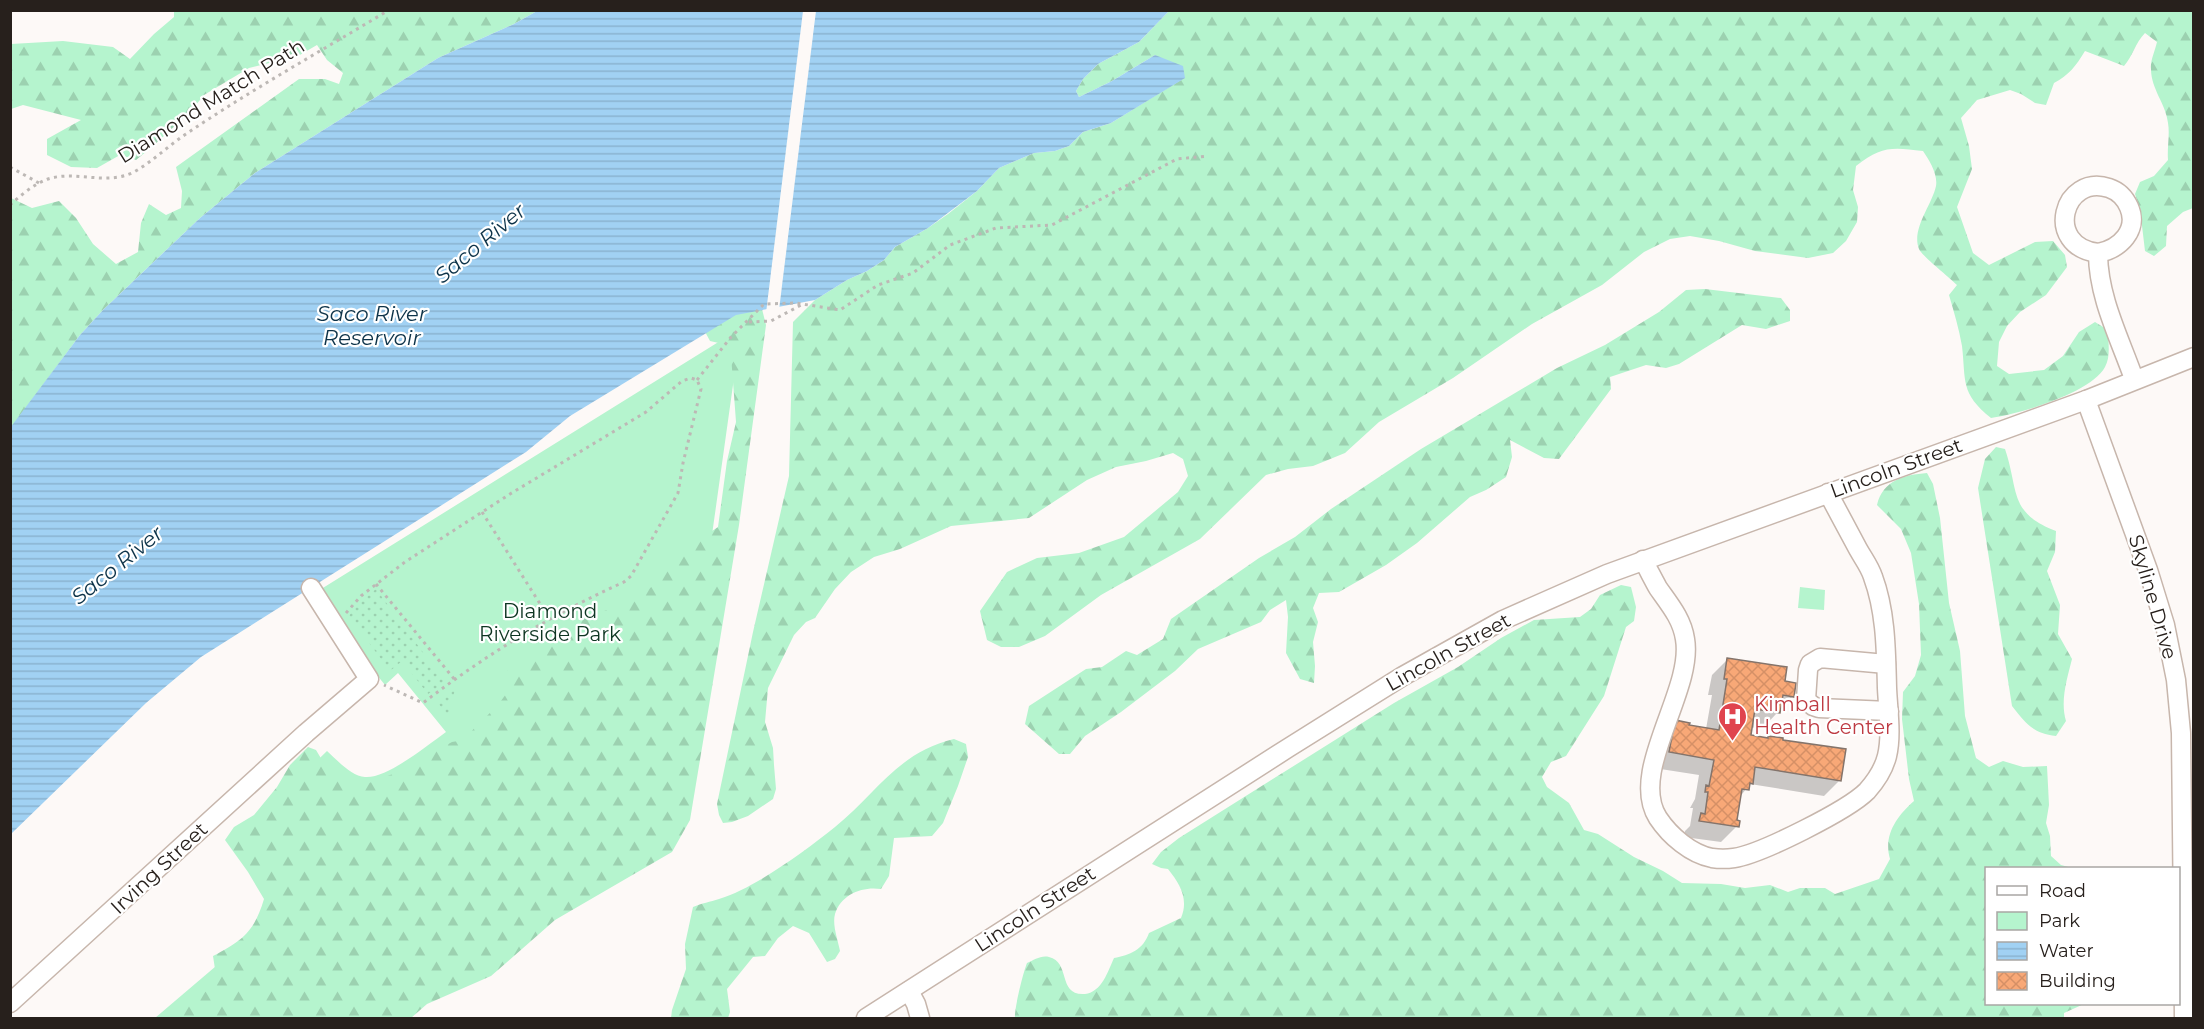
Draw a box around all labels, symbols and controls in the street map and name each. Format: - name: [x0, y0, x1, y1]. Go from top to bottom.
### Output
- street label: Diamond Match Path: [113, 34, 309, 168]
- water label: Saco River: [430, 198, 531, 288]
- water label: Saco River Reservoir: [317, 301, 428, 350]
- street label: Lincoln Street: [1827, 433, 1965, 503]
- water label: Saco River: [66, 520, 168, 609]
- street label: Skyline Drive: [2124, 532, 2182, 662]
- park label: Diamond Riverside Park: [479, 599, 621, 646]
- street label: Lincoln Street: [1381, 608, 1515, 696]
- place label: Kimball Health Center: [1754, 692, 1893, 739]
- hospital icon: Kimball Health Center: [1717, 700, 1749, 742]
- street label: Irving Street: [106, 817, 212, 919]
- street label: Lincoln Street: [970, 861, 1100, 957]
- legend: [1985, 867, 2180, 1005]
- text: Road: [2039, 880, 2086, 902]
- text: Park: [2039, 910, 2080, 932]
- text: Water: [2039, 940, 2094, 962]
- text: Building: [2039, 970, 2116, 992]

